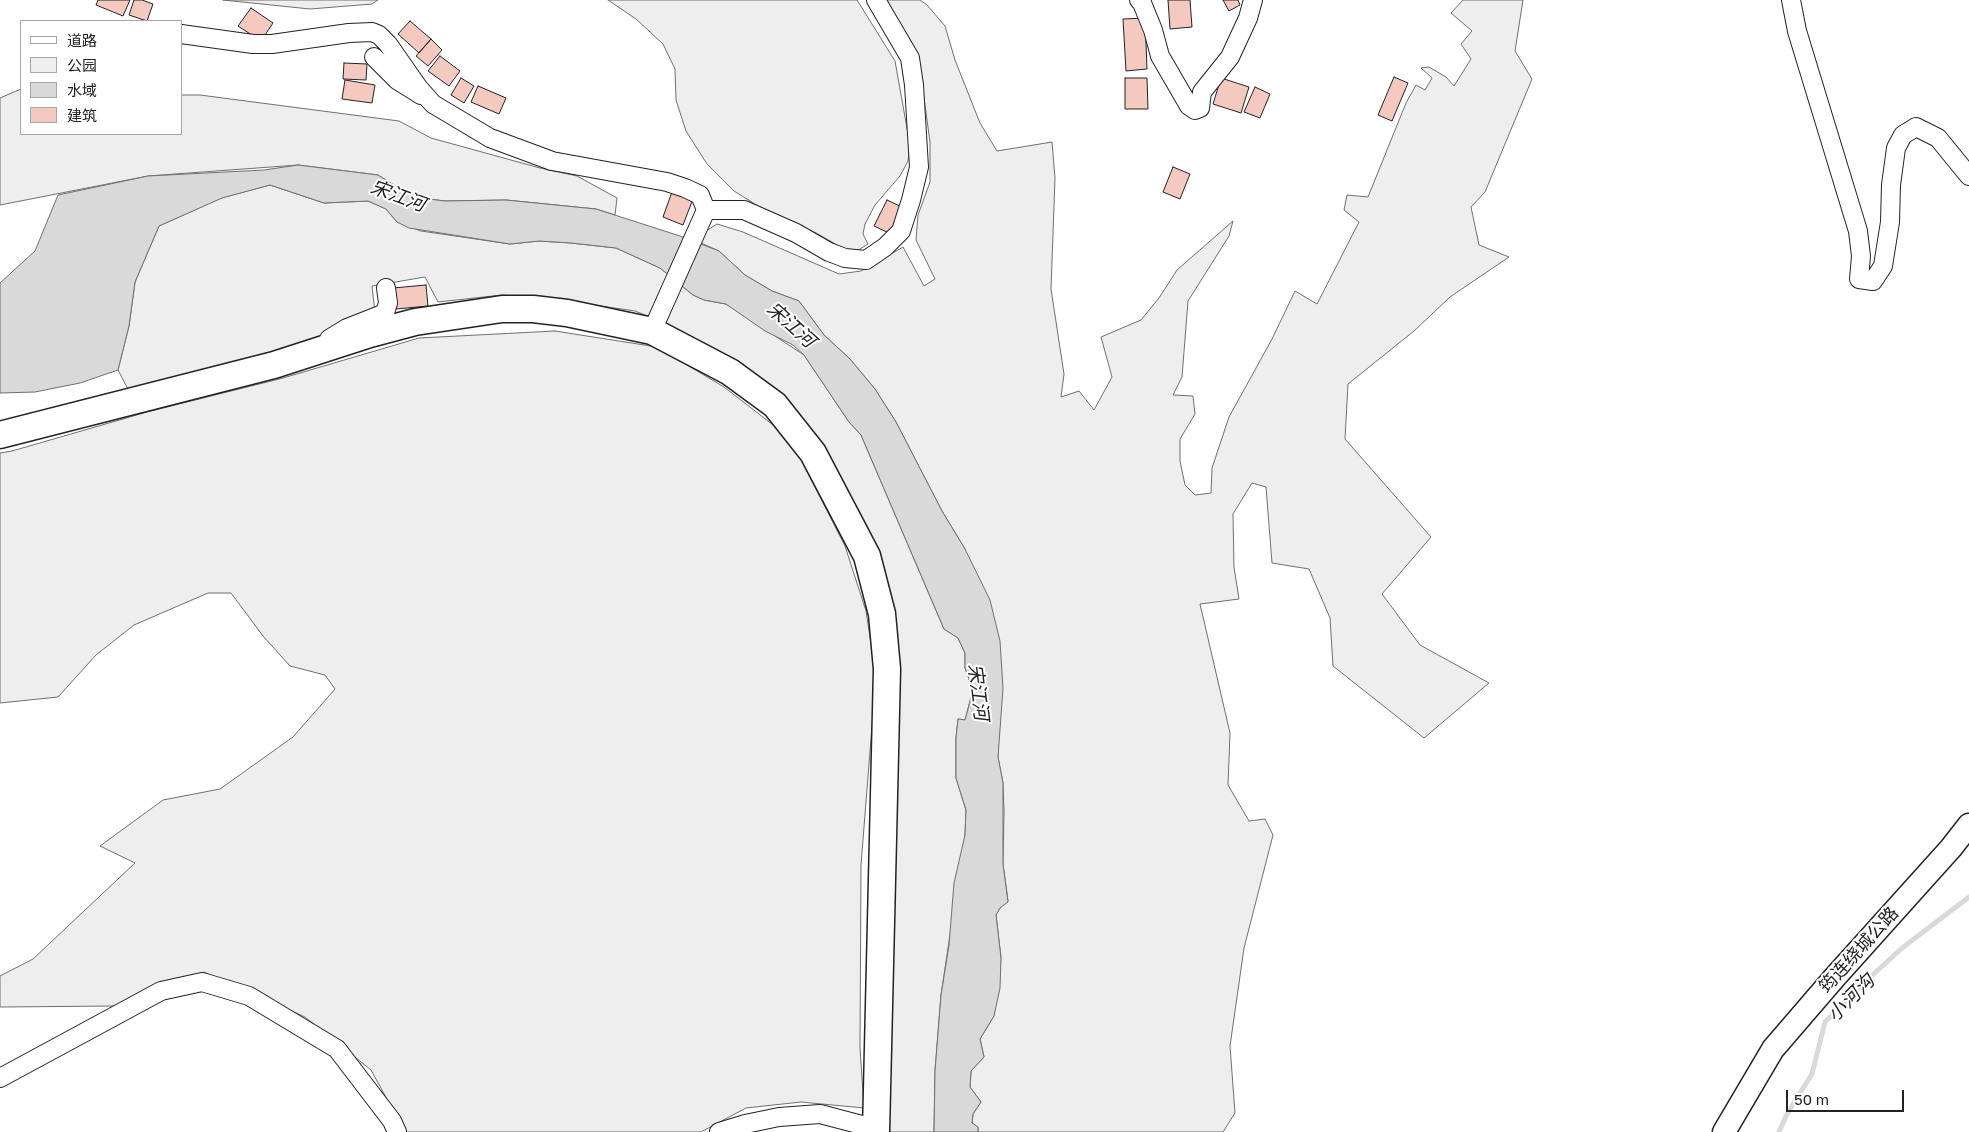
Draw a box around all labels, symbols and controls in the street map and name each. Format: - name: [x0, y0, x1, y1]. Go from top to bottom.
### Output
- legend: [20, 20, 182, 135]
- text: 道路: [67, 31, 97, 49]
- text: 公园: [67, 56, 97, 74]
- text: 水域: [67, 81, 97, 99]
- text: 建筑: [67, 106, 97, 124]
- water label: 宋江河: [367, 176, 429, 216]
- water label: 宋江河: [762, 297, 820, 353]
- water label: 宋江河: [963, 662, 993, 722]
- street label: 筠连绕城公路: [1815, 903, 1903, 997]
- water label: 小河沟: [1823, 970, 1879, 1026]
- scale bar: [1789, 1080, 1906, 1112]
- text: 50 m: [1794, 1090, 1829, 1108]

